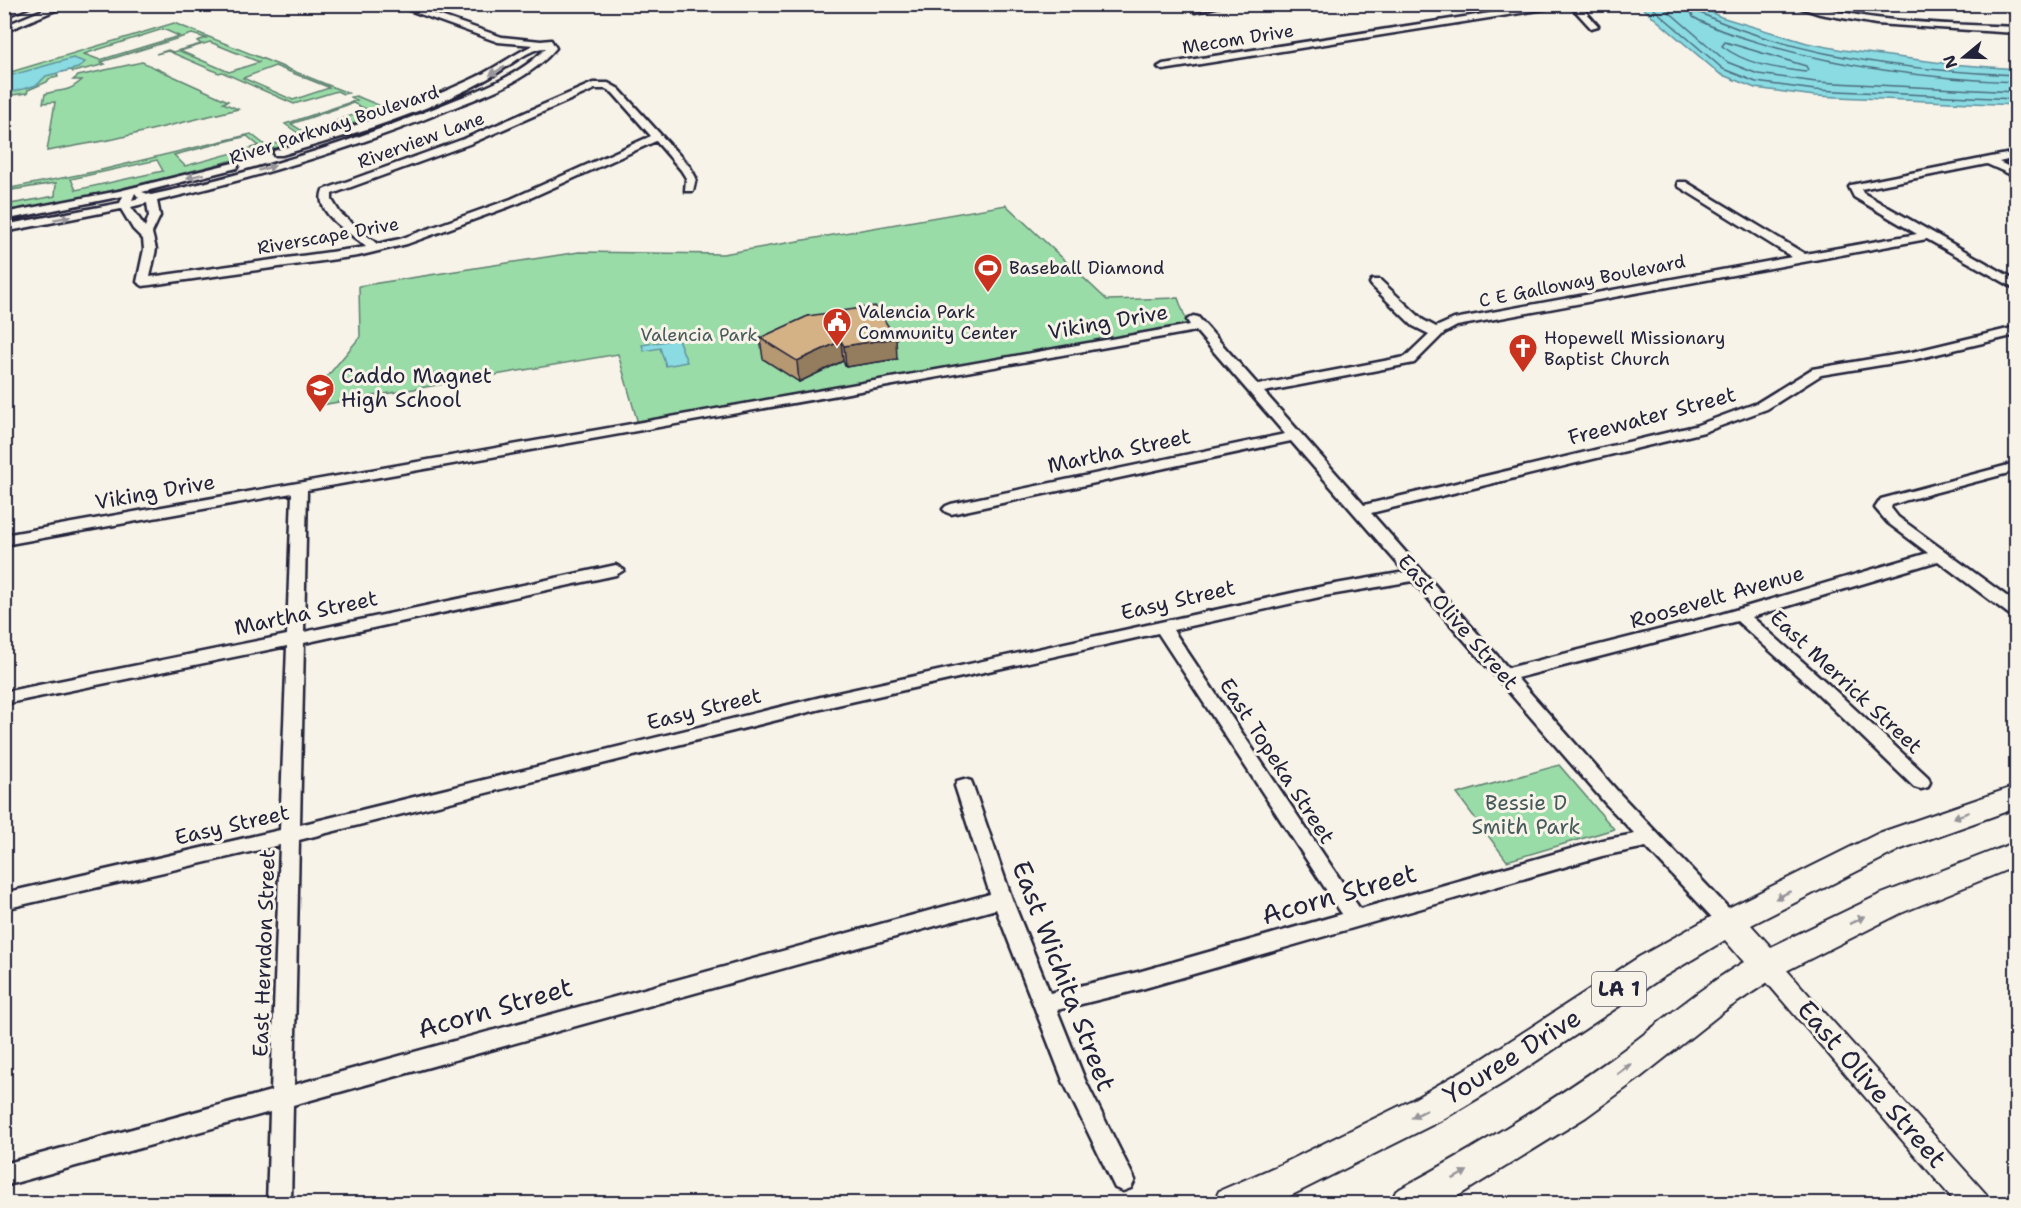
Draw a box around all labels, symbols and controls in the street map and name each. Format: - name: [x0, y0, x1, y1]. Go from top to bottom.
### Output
- street label: Mecom Drive: [1181, 18, 1295, 60]
- north arrow: [1934, 27, 1994, 87]
- text: N: [1938, 52, 1962, 71]
- one-way arrow: [489, 65, 506, 75]
- street label: River Parkway Boulevard: [226, 80, 442, 170]
- street label: Riverview Lane: [354, 106, 488, 174]
- one-way arrow: [259, 163, 277, 172]
- one-way arrow: [186, 172, 204, 181]
- street label: Riverscape Drive: [255, 212, 401, 260]
- one-way arrow: [53, 213, 72, 222]
- street label: C E Galloway Boulevard: [1477, 249, 1687, 313]
- sports icon: Baseball Diamond: [972, 252, 1004, 294]
- place label: Baseball Diamond: [1009, 256, 1164, 280]
- street label: Viking Drive: [1046, 298, 1170, 346]
- place label: Valencia Park Community Center: [858, 300, 1018, 345]
- public building icon: Valencia Park Community Center: [821, 306, 853, 348]
- park label: Valencia Park: [640, 323, 758, 347]
- place label: Hopewell Missionary Baptist Church: [1544, 326, 1725, 371]
- church icon: Hopewell Missionary Baptist Church: [1507, 332, 1539, 374]
- place label: Caddo Magnet High School: [341, 362, 492, 414]
- school or university icon: Caddo Magnet High School: [304, 372, 336, 414]
- street label: Freewater Street: [1565, 380, 1739, 452]
- street label: Martha Street: [1045, 422, 1193, 480]
- street label: Viking Drive: [93, 468, 217, 516]
- street label: East Olive Street: [1391, 548, 1525, 696]
- street label: Roosevelt Avenue: [1627, 559, 1807, 635]
- street label: Easy Street: [1118, 573, 1238, 627]
- street label: Martha Street: [232, 584, 380, 642]
- street label: East Merrick Street: [1764, 604, 1928, 760]
- street label: East Topeka Street: [1213, 673, 1341, 849]
- street label: Easy Street: [644, 681, 764, 737]
- park label: Bessie D Smith Park: [1471, 789, 1581, 841]
- street label: Easy Street: [172, 798, 292, 852]
- one-way arrow: [1952, 810, 1970, 820]
- street label: East Herndon Street: [246, 848, 282, 1058]
- street label: Acorn Street: [1257, 855, 1420, 932]
- street label: East Wichita Street: [1004, 856, 1125, 1096]
- one-way arrow: [1775, 890, 1792, 899]
- one-way arrow: [1848, 915, 1865, 924]
- street label: Acorn Street: [413, 969, 576, 1046]
- road number: LA 1: [1592, 972, 1646, 1006]
- street label: East Olive Street: [1790, 992, 1955, 1175]
- street label: Youree Drive: [1436, 999, 1587, 1112]
- one-way arrow: [1616, 1064, 1631, 1076]
- one-way arrow: [1410, 1109, 1427, 1119]
- one-way arrow: [1452, 1170, 1469, 1180]

